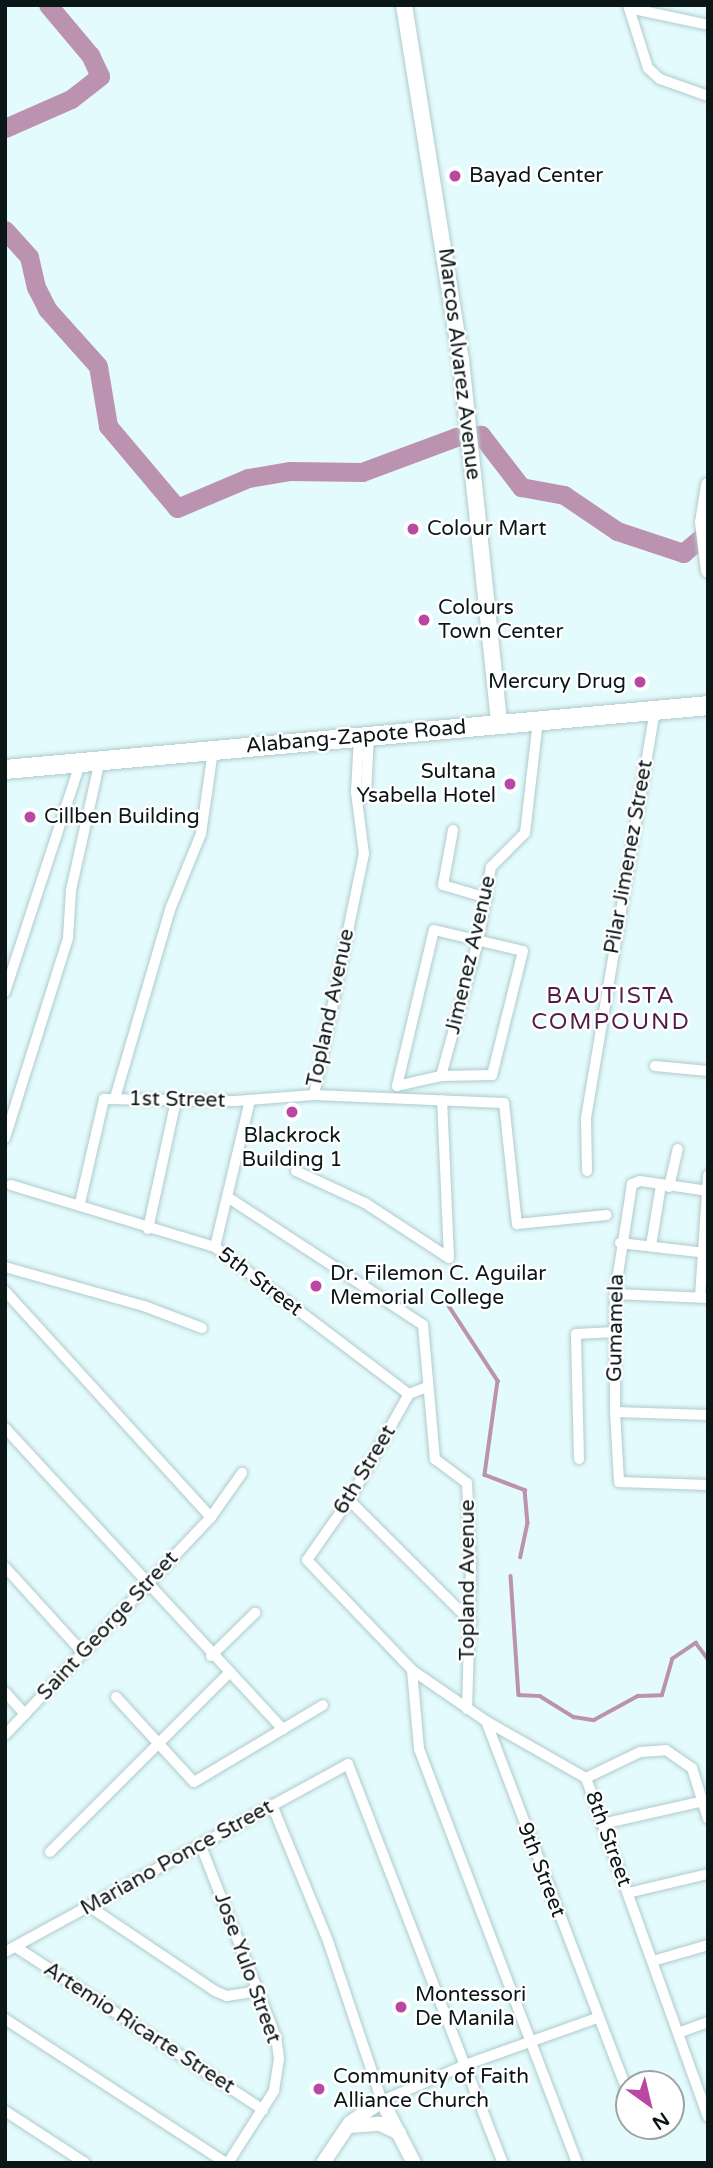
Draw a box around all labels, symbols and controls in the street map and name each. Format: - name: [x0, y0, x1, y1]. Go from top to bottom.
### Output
- place label: Bayad Center: [469, 163, 603, 189]
- marker: Bayad Center: [447, 168, 463, 184]
- street label: Marcos Alvarez Avenue: [432, 247, 486, 481]
- place label: Colour Mart: [427, 516, 546, 542]
- marker: Colour Mart: [405, 521, 421, 537]
- place label: Colours Town Center: [438, 595, 563, 645]
- marker: Colours Town Center: [416, 612, 432, 628]
- place label: Mercury Drug: [488, 669, 626, 695]
- marker: Mercury Drug: [632, 674, 648, 690]
- street label: Alabang-Zapote Road: [245, 715, 467, 759]
- street label: Pilar Jimenez Street: [600, 758, 658, 956]
- place label: Sultana Ysabella Hotel: [356, 759, 496, 809]
- marker: Sultana Ysabella Hotel: [502, 776, 518, 792]
- place label: Cillben Building: [44, 804, 200, 830]
- marker: Cillben Building: [22, 809, 38, 825]
- street label: Jimenez Avenue: [441, 873, 501, 1037]
- street label: Topland Avenue: [302, 927, 360, 1089]
- district label: BAUTISTA COMPOUND: [532, 982, 690, 1036]
- street label: 1st Street: [128, 1087, 226, 1113]
- marker: Blackrock Building 1: [284, 1104, 300, 1120]
- place label: Blackrock Building 1: [242, 1123, 342, 1173]
- street label: 5th Street: [213, 1242, 307, 1322]
- place label: Dr. Filemon C. Aguilar Memorial College: [330, 1261, 546, 1311]
- street label: Gumamela: [602, 1274, 630, 1382]
- marker: Dr. Filemon C. Aguilar Memorial College: [308, 1278, 324, 1294]
- street label: 6th Street: [329, 1421, 401, 1519]
- street label: Topland Avenue: [455, 1499, 481, 1661]
- street label: Saint George Street: [32, 1546, 184, 1706]
- street label: 8th Street: [579, 1788, 637, 1890]
- street label: Mariano Ponce Street: [76, 1795, 278, 1921]
- street label: 9th Street: [511, 1819, 571, 1921]
- street label: Jose Yulo Street: [208, 1889, 286, 2047]
- street label: Artemio Ricarte Street: [39, 1957, 239, 2099]
- place label: Montessori De Manila: [415, 1982, 526, 2032]
- marker: Montessori De Manila: [393, 1999, 409, 2015]
- place label: Community of Faith Alliance Church: [333, 2064, 529, 2114]
- north arrow: [615, 2070, 685, 2140]
- marker: Community of Faith Alliance Church: [311, 2081, 327, 2097]
- text: N: [648, 2107, 673, 2134]

